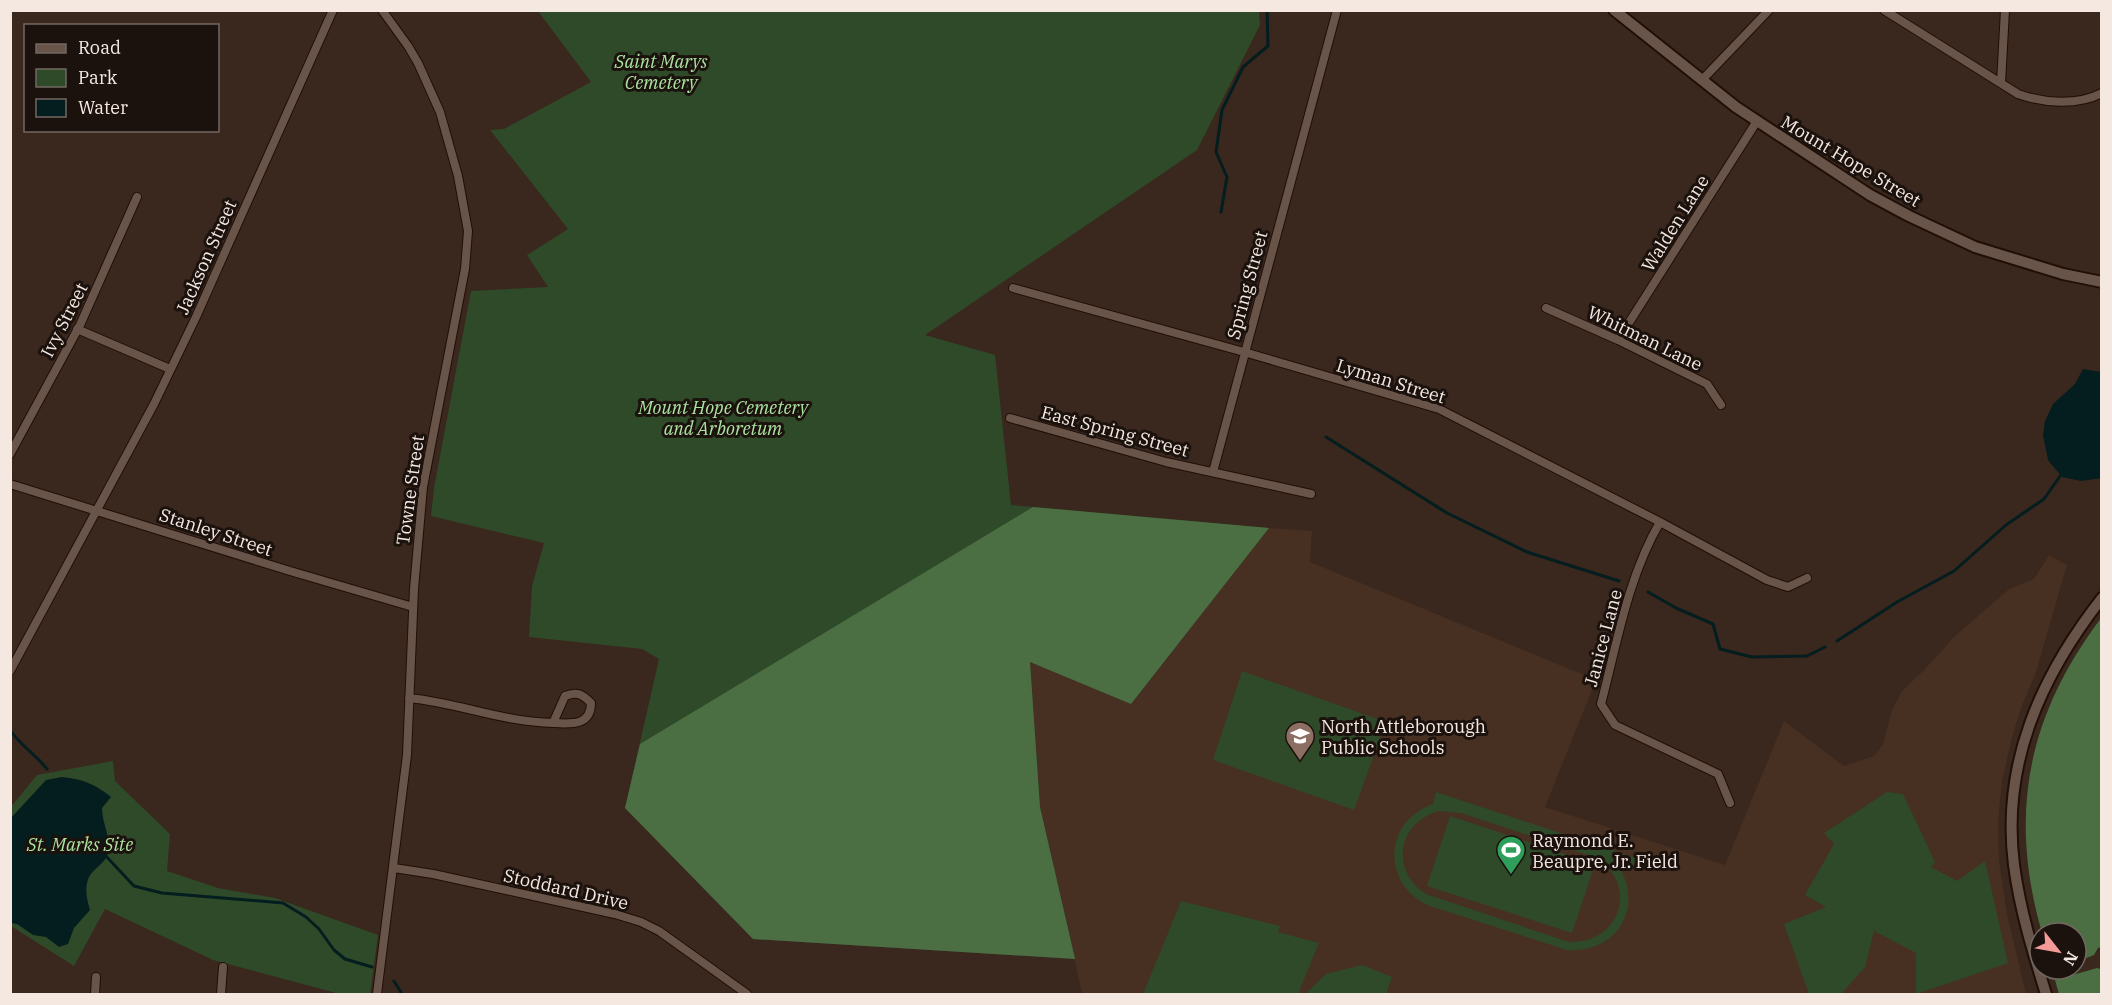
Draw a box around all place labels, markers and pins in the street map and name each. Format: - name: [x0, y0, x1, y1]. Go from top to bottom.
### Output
- place label: North Attleborough Public Schools: [1321, 715, 1486, 759]
- school or university icon: North Attleborough Public Schools: [1284, 720, 1316, 762]
- place label: Raymond E. Beaupre, Jr. Field: [1532, 829, 1678, 873]
- sports icon: Raymond E. Beaupre, Jr. Field: [1495, 834, 1527, 876]

